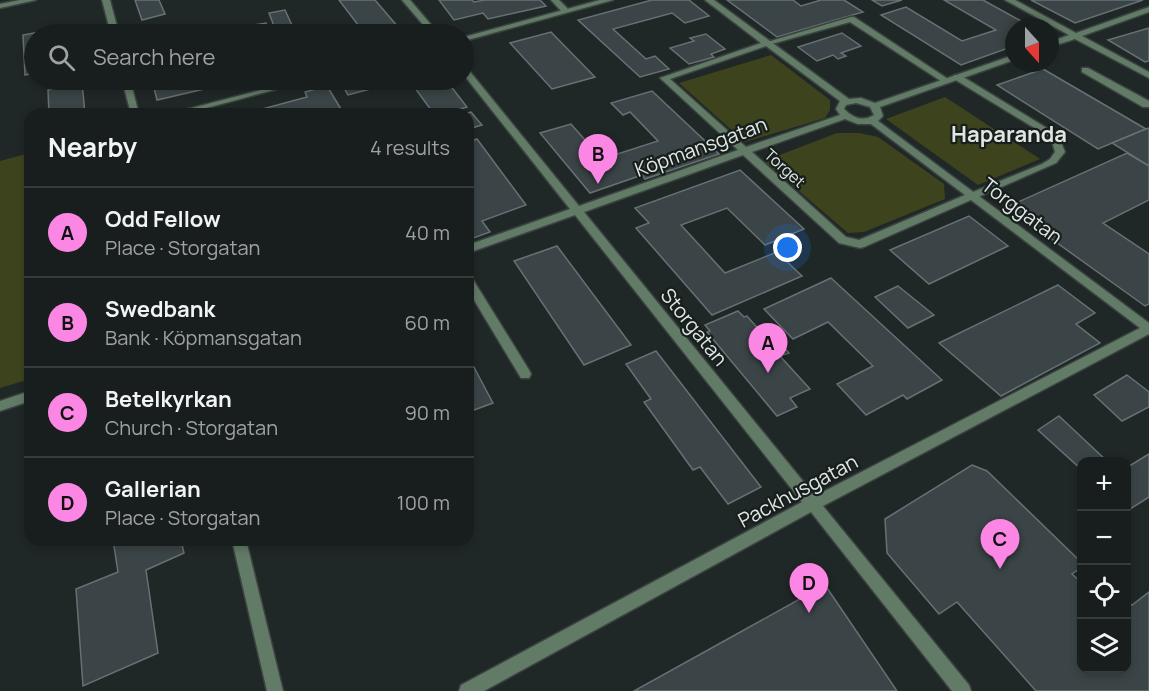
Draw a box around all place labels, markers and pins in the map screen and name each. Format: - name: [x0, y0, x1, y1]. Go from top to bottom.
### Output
- pin: B: [578, 134, 618, 184]
- pin: A: [748, 324, 788, 373]
- pin: C: [980, 520, 1020, 569]
- pin: D: [790, 564, 828, 613]

